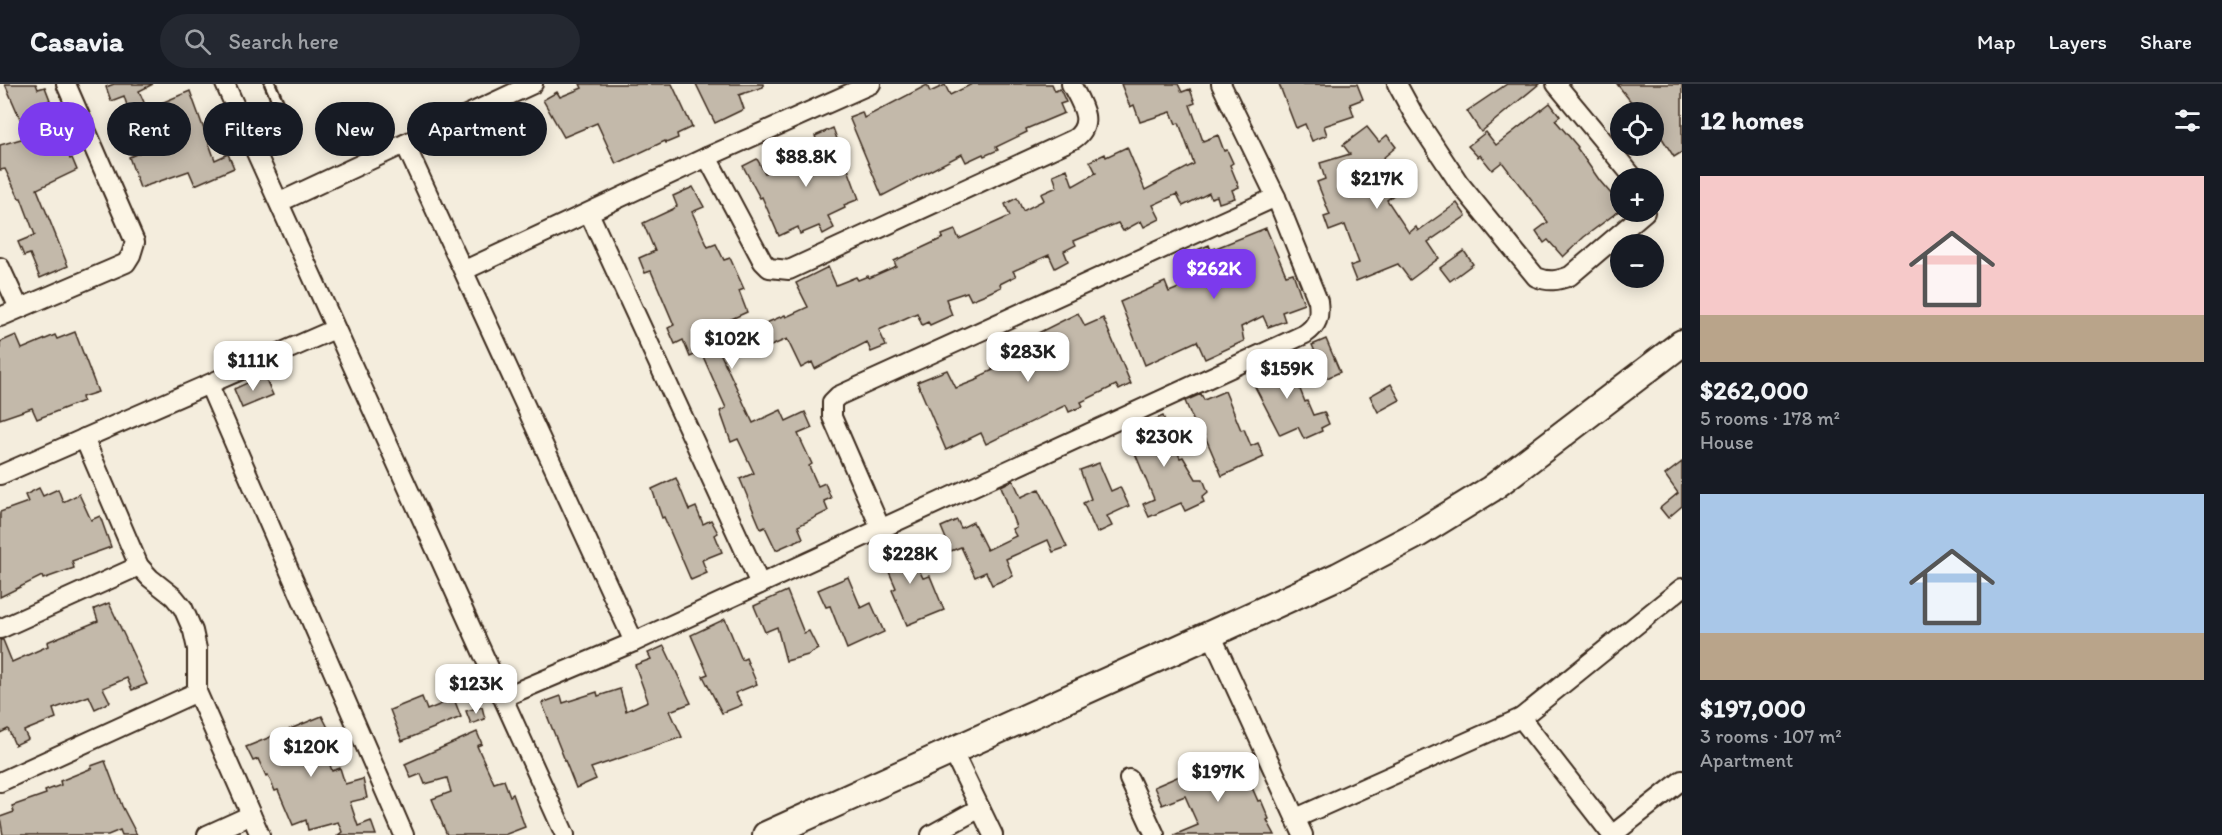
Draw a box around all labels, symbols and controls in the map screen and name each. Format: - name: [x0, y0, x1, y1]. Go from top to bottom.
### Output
- search box: [160, 14, 580, 68]
- text: Casavia: [30, 24, 124, 58]
- icon: search: [181, 25, 214, 58]
- text: Search here: [229, 28, 339, 55]
- text: Map: [1977, 29, 2016, 54]
- text: Layers: [2049, 29, 2107, 54]
- text: Share: [2140, 29, 2192, 54]
- chip: Buy: [18, 102, 95, 156]
- chip: Rent: [107, 102, 191, 156]
- chip: Filters: [203, 102, 303, 156]
- chip: New: [315, 102, 395, 156]
- chip: Apartment: [407, 102, 547, 156]
- map controls: [1610, 102, 1664, 288]
- button: locate: [1610, 102, 1664, 156]
- text: 12 homes: [1700, 104, 1804, 136]
- icon: filters: [2171, 104, 2204, 137]
- pin: $88.8K: [757, 137, 855, 188]
- text: $88.8K: [776, 144, 836, 168]
- pin: $217K: [1335, 159, 1419, 210]
- text: $217K: [1351, 166, 1403, 190]
- button: +: [1610, 168, 1664, 222]
- icon: home: [1898, 215, 2006, 323]
- button: −: [1610, 234, 1664, 288]
- pin: $262K: [1172, 249, 1256, 300]
- text: $262K: [1187, 256, 1241, 280]
- pin: $102K: [690, 319, 774, 370]
- text: $102K: [704, 326, 760, 350]
- pin: $283K: [986, 332, 1070, 383]
- text: $283K: [1000, 339, 1056, 363]
- pin: $111K: [211, 341, 295, 392]
- text: $111K: [228, 348, 278, 372]
- pin: $159K: [1245, 349, 1329, 400]
- text: $159K: [1260, 356, 1314, 380]
- text: $262,000: [1700, 374, 1809, 406]
- text: 5 rooms · 178 m²: [1700, 406, 1840, 430]
- pin: $230K: [1122, 417, 1206, 468]
- text: $230K: [1136, 424, 1192, 448]
- text: House: [1700, 430, 1754, 454]
- icon: home: [1898, 533, 2006, 641]
- pin: $228K: [868, 534, 952, 585]
- text: $228K: [883, 541, 937, 565]
- pin: $123K: [434, 664, 518, 715]
- text: $123K: [449, 671, 503, 695]
- text: $197,000: [1700, 692, 1806, 724]
- text: 3 rooms · 107 m²: [1700, 724, 1842, 748]
- pin: $120K: [269, 727, 353, 778]
- text: $120K: [283, 734, 339, 758]
- text: Apartment: [1700, 748, 1793, 772]
- pin: $197K: [1176, 752, 1260, 803]
- text: $197K: [1192, 759, 1244, 783]

